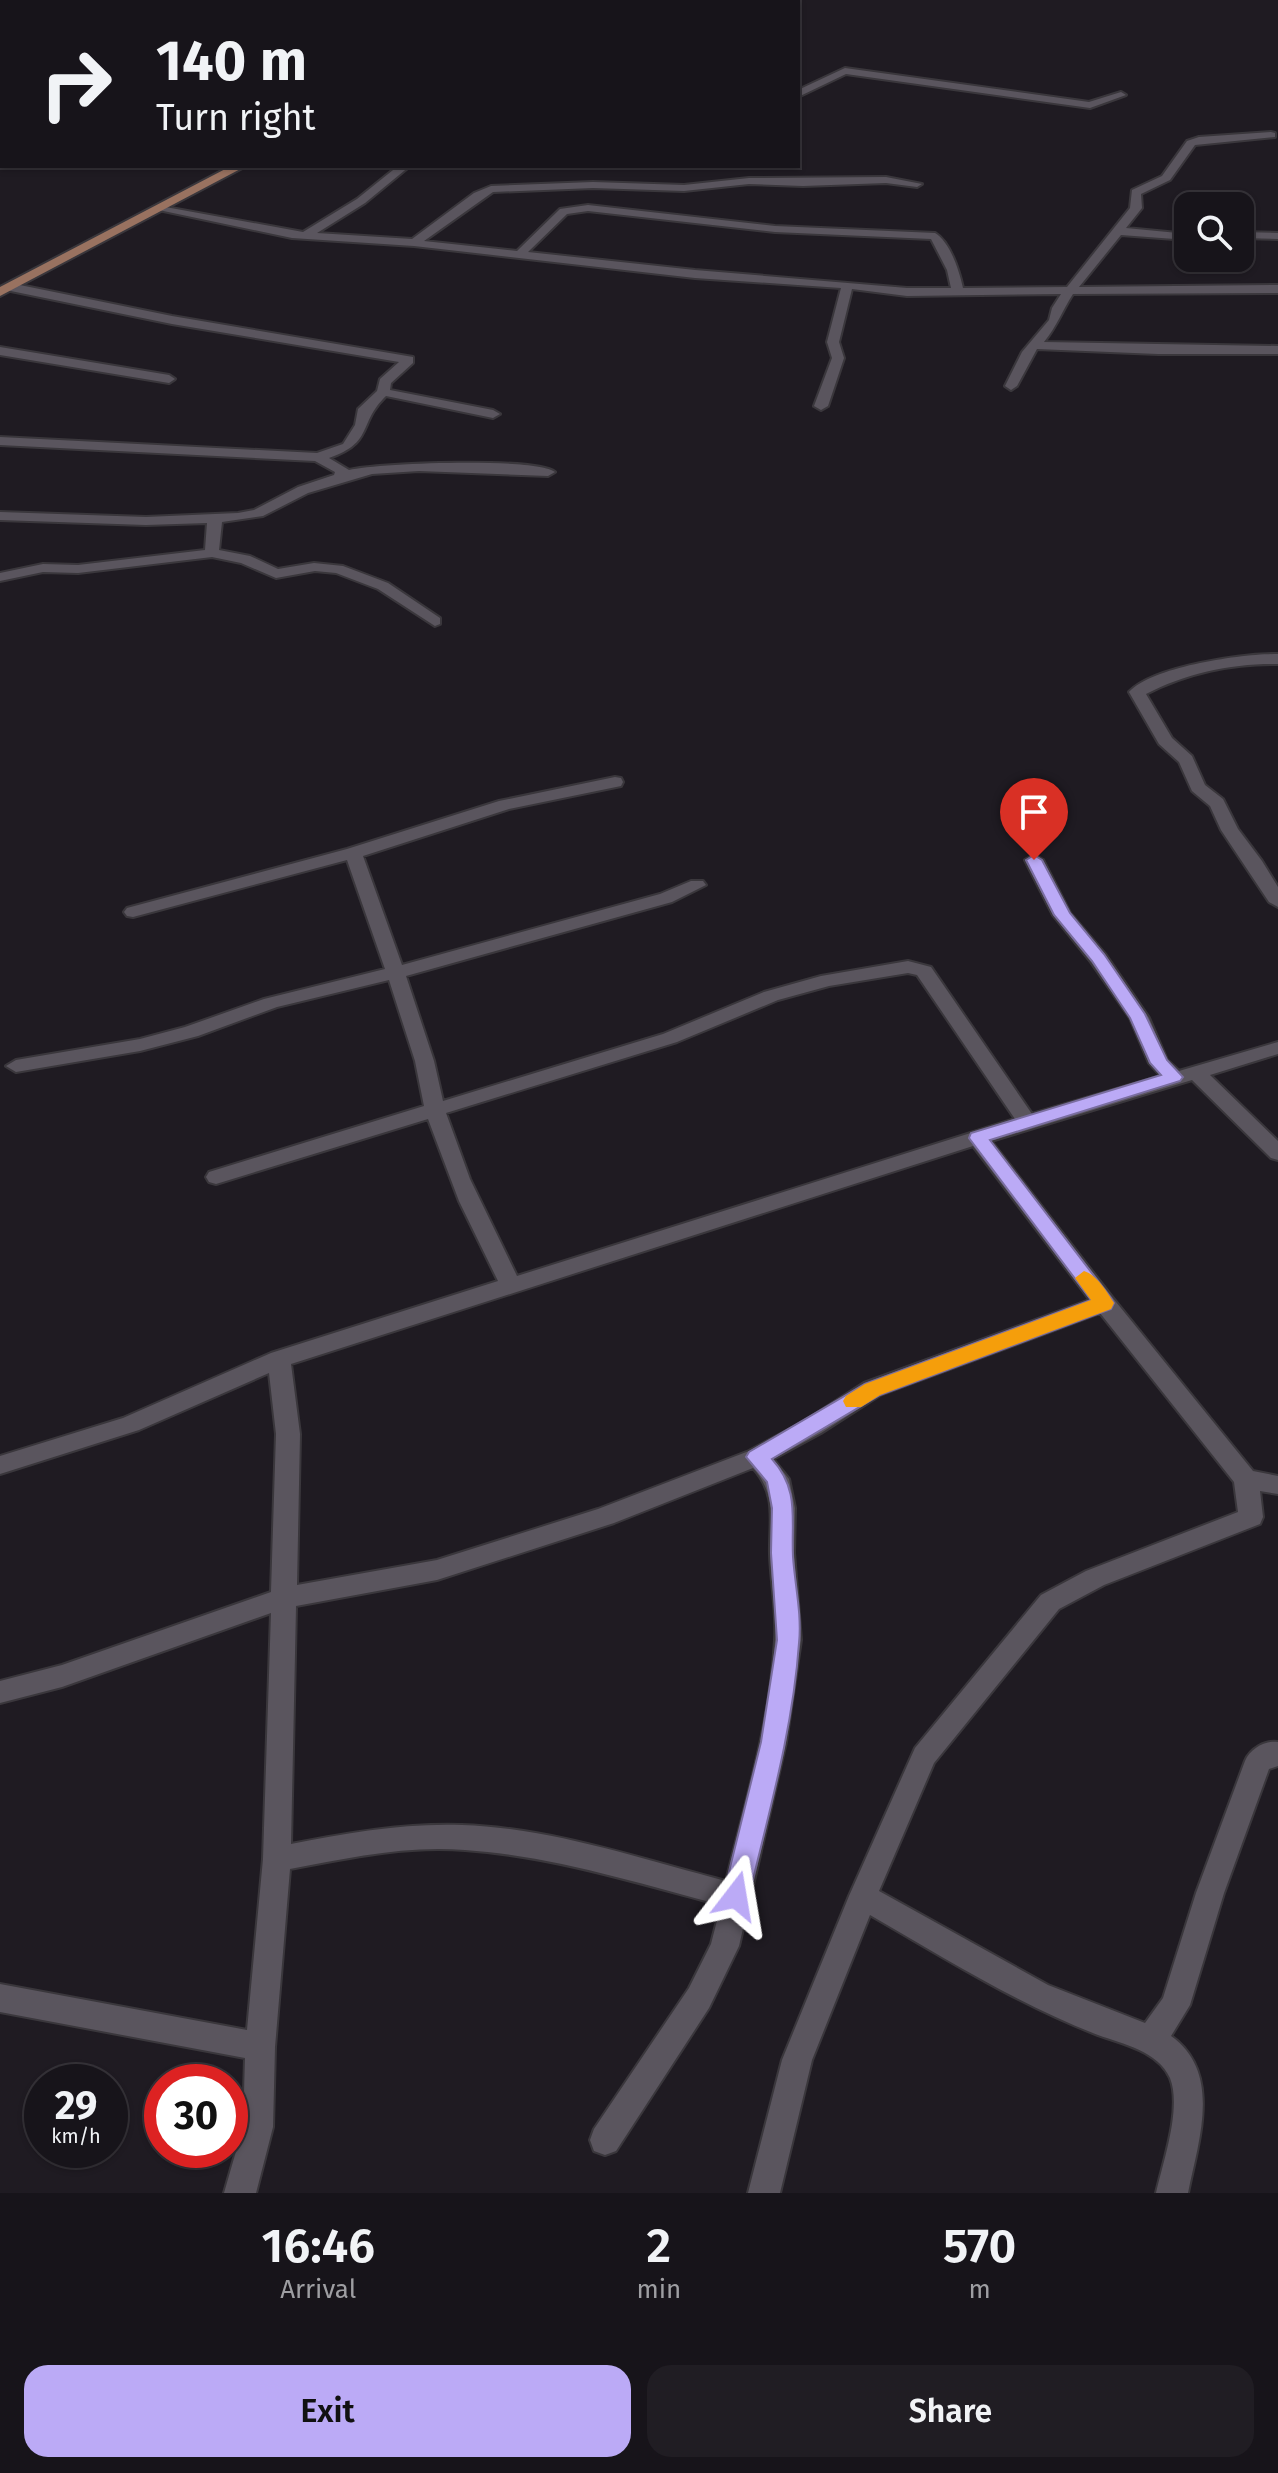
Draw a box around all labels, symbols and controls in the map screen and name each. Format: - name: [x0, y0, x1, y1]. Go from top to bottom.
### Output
- text: 140 m: [156, 28, 307, 95]
- icon: right: [24, 32, 128, 136]
- text: Turn right: [156, 96, 316, 140]
- map controls: [1174, 192, 1254, 272]
- button: search: [1174, 192, 1254, 272]
- pin: [1000, 778, 1068, 860]
- icon: arrive: [1012, 790, 1056, 834]
- position arrow: [694, 1854, 778, 1938]
- speed limit sign: 30: [144, 2064, 248, 2168]
- text: 29: [55, 2082, 97, 2130]
- text: km/h: [51, 2124, 101, 2148]
- text: 16:46: [262, 2217, 375, 2275]
- text: 2: [647, 2217, 671, 2275]
- text: 570: [943, 2217, 1016, 2275]
- text: Arrival: [280, 2274, 356, 2305]
- text: min: [636, 2274, 681, 2305]
- text: m: [969, 2274, 991, 2305]
- button: Exit: [24, 2365, 631, 2457]
- button: Share: [647, 2365, 1254, 2457]

